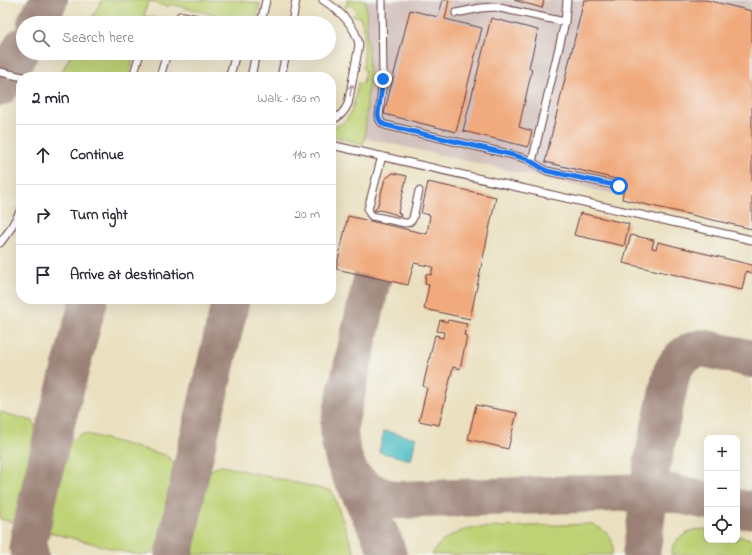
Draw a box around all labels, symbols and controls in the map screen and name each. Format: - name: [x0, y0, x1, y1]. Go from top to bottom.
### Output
- search box: [16, 16, 336, 60]
- icon: search: [30, 27, 52, 49]
- text: Search here: [62, 27, 134, 49]
- route end: [374, 70, 392, 88]
- one-way arrow: [347, 84, 355, 97]
- text: 2 min: [32, 86, 69, 111]
- text: Walk · 130 m: [257, 89, 320, 108]
- icon: ahead: [32, 144, 54, 166]
- text: Continue: [70, 144, 124, 166]
- text: 110 m: [293, 145, 320, 164]
- route start: [610, 177, 628, 195]
- icon: right: [32, 204, 54, 226]
- text: Turn right: [70, 204, 128, 226]
- text: 20 m: [295, 205, 320, 224]
- icon: arrive: [32, 264, 54, 286]
- text: Arrive at destination: [70, 264, 194, 286]
- map controls: [704, 435, 740, 543]
- button: +: [704, 435, 740, 471]
- button: −: [704, 471, 740, 507]
- button: locate: [704, 507, 740, 543]

